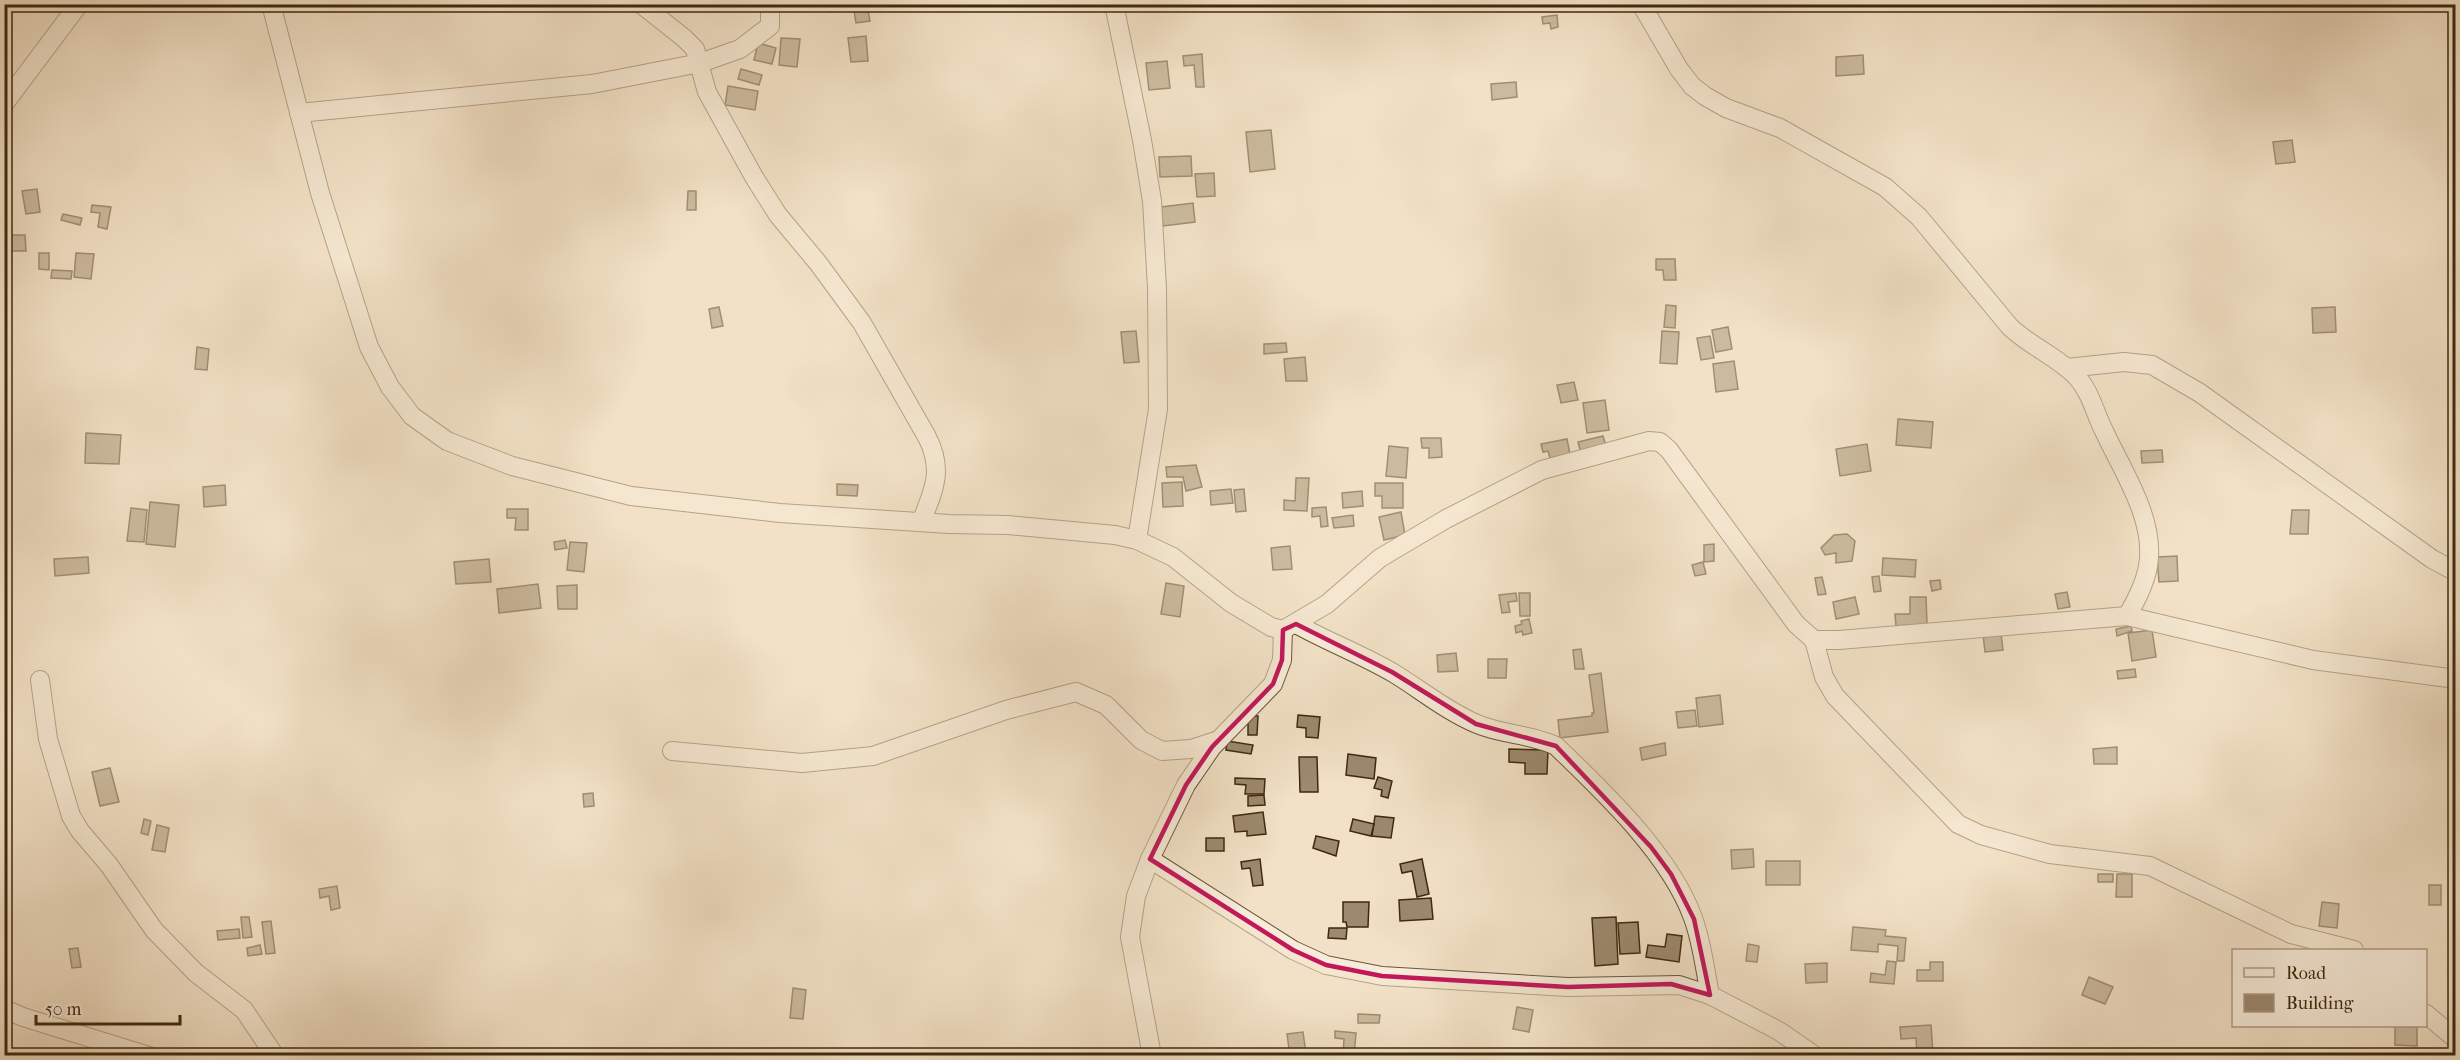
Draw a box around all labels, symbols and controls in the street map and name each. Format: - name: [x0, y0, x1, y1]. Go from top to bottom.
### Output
- legend: [2232, 949, 2427, 1027]
- text: Road: [2286, 963, 2326, 984]
- scale bar: [36, 988, 180, 1026]
- text: Building: [2286, 993, 2354, 1014]
- text: 50 m: [45, 999, 82, 1020]

